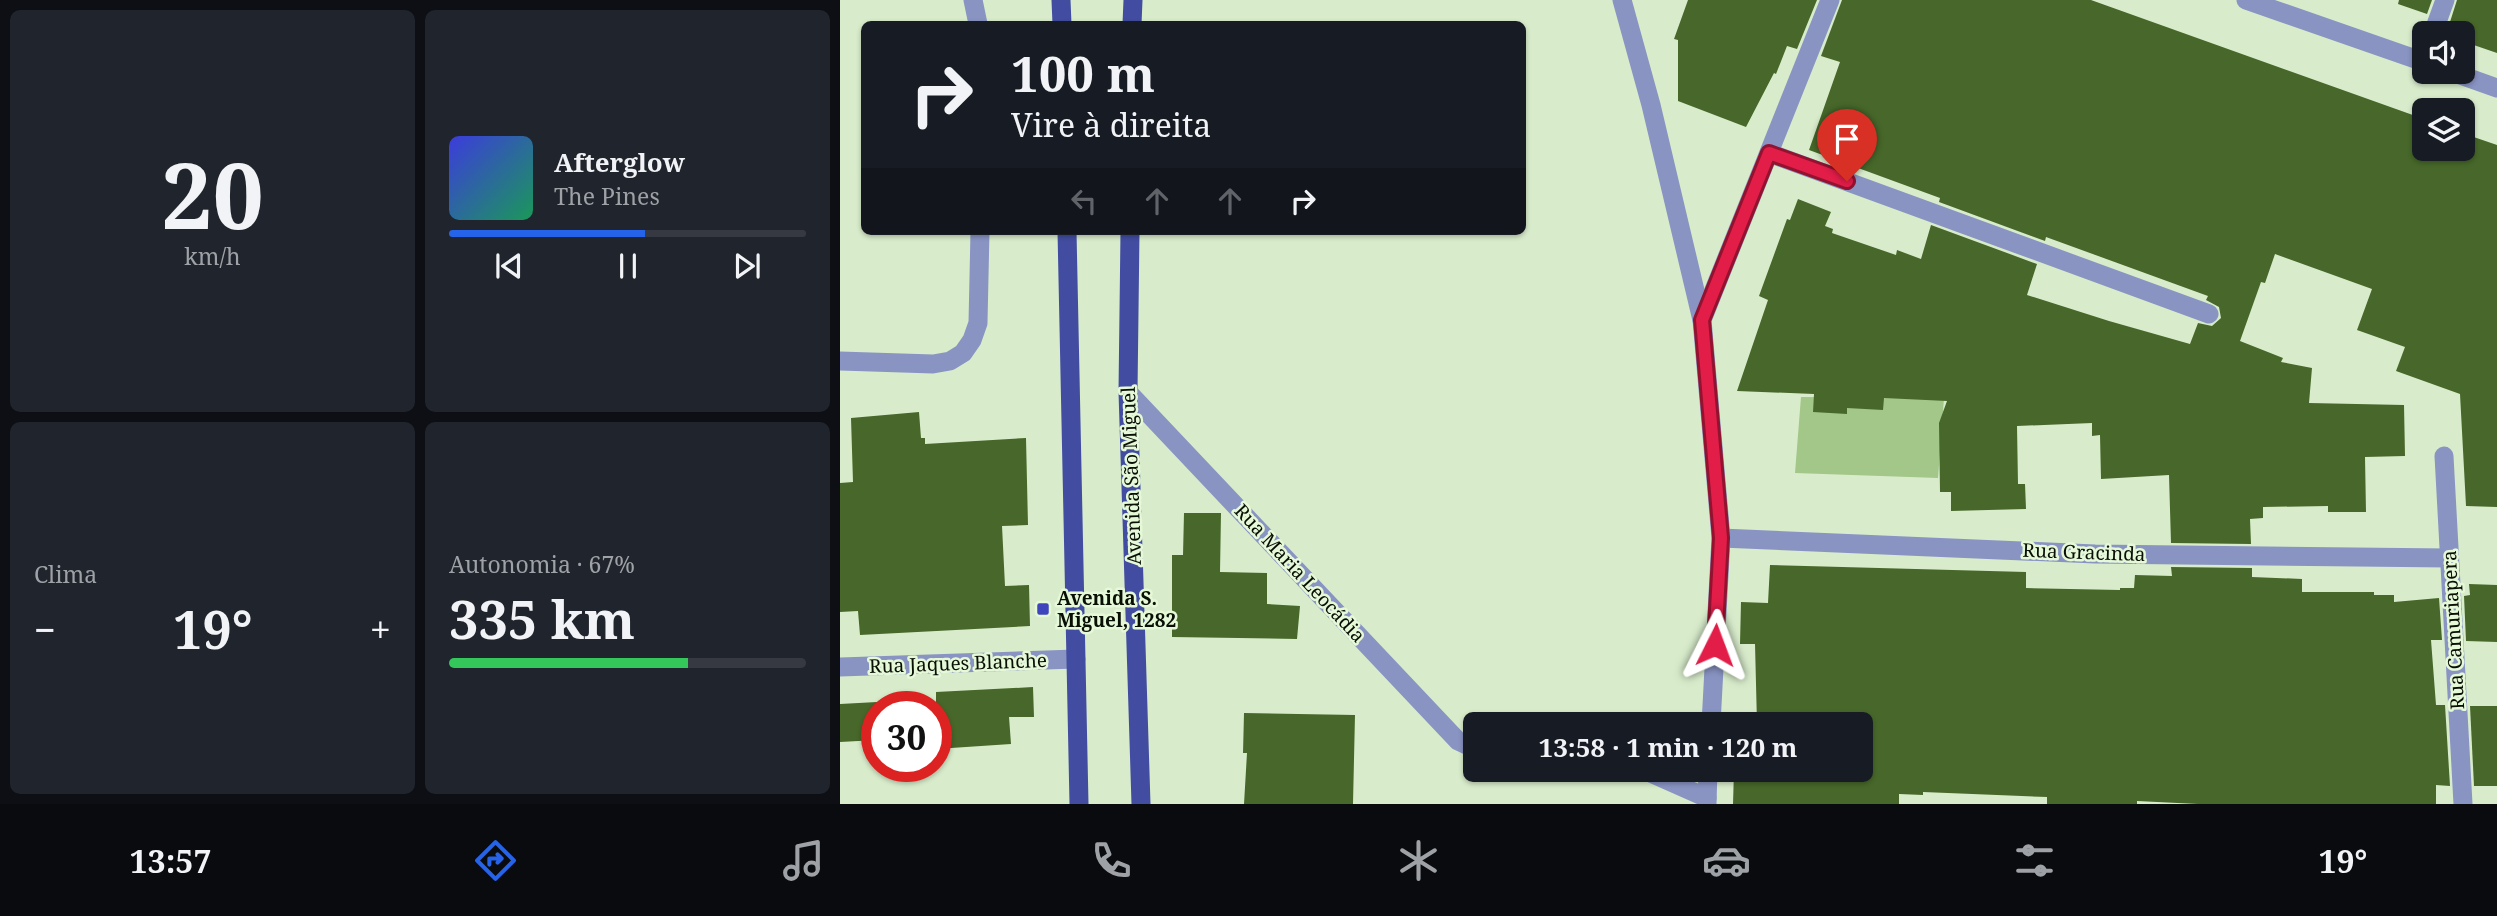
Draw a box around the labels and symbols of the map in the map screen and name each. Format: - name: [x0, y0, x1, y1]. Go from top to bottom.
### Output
- pin: [1817, 109, 1877, 181]
- street label: Avenida São Miguel: [1115, 386, 1147, 566]
- street label: Rua Maria Leocádia: [1229, 498, 1371, 648]
- street label: Rua Gracinda: [2022, 537, 2146, 567]
- street label: Rua Camuriapera: [2436, 550, 2470, 710]
- place label: Avenida S. Miguel, 1282: [1057, 585, 1176, 633]
- marker: Avenida S. Miguel, 1282: [1035, 601, 1051, 617]
- position arrow: [1678, 608, 1752, 682]
- street label: Rua Jaques Blanche: [869, 647, 1047, 679]
- speed limit sign: 30: [861, 691, 952, 782]

